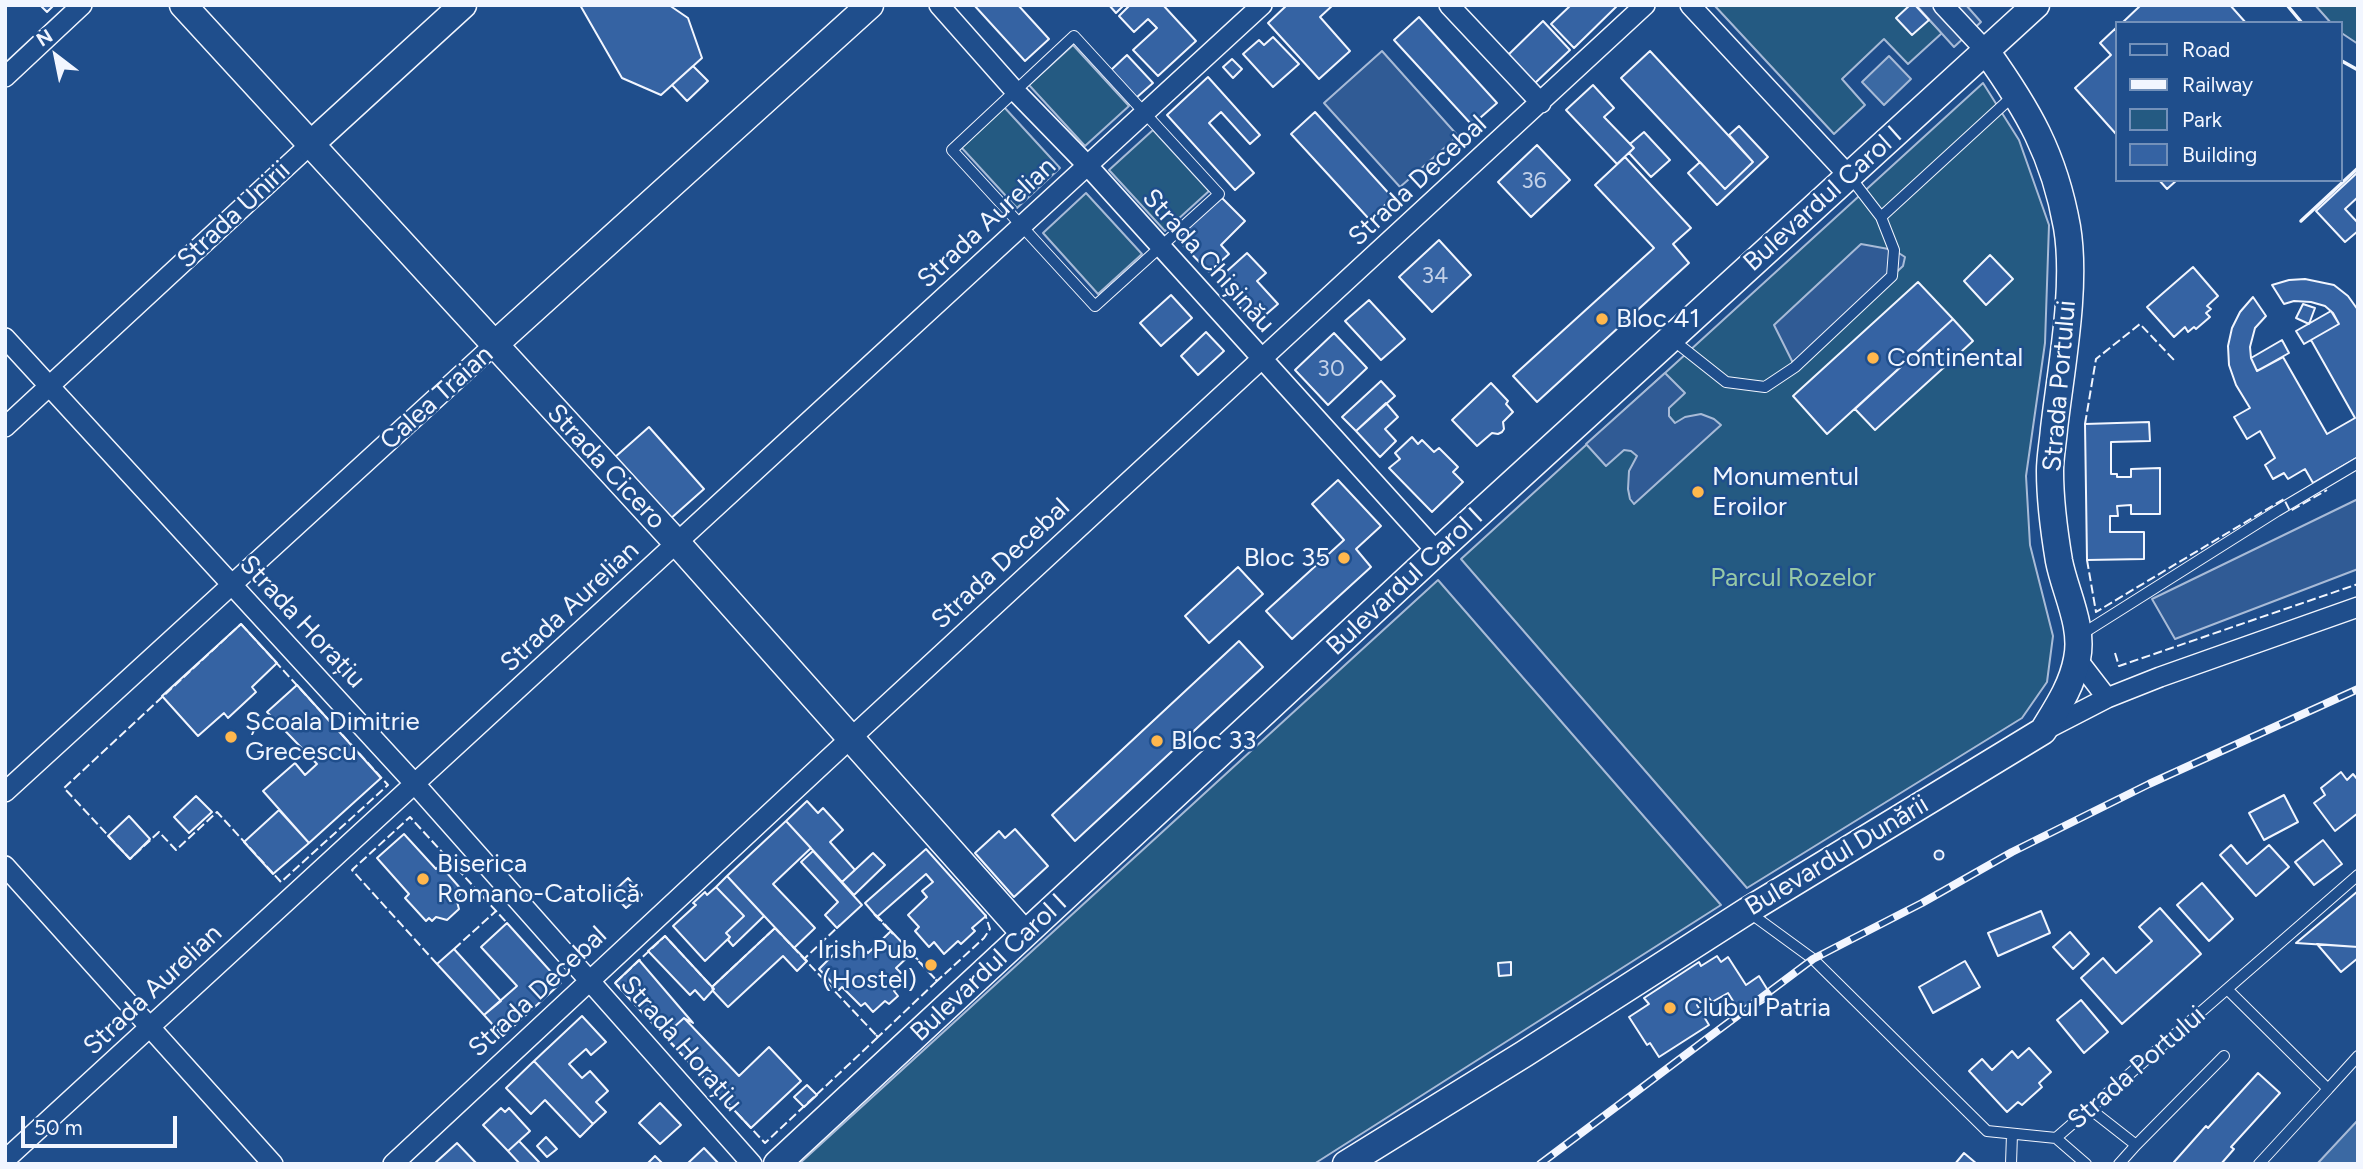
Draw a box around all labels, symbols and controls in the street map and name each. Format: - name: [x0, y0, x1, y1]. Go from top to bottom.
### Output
- north arrow: [21, 21, 91, 91]
- legend: [2114, 21, 2342, 182]
- text: N: [32, 24, 57, 51]
- text: Road: [2182, 37, 2230, 62]
- text: Railway: [2182, 72, 2253, 97]
- text: Park: [2182, 107, 2222, 132]
- street label: Strada Decebal: [1343, 109, 1493, 253]
- street label: Bulevardul Carol I: [1737, 120, 1909, 278]
- text: Building: [2182, 142, 2257, 167]
- street label: Strada Aurelian: [912, 151, 1062, 295]
- street label: Strada Unirii: [171, 155, 297, 275]
- house number: 36: [1521, 167, 1547, 195]
- street label: Strada Chișinău: [1135, 183, 1281, 339]
- house number: 34: [1422, 262, 1448, 290]
- street label: Strada Portului: [2037, 299, 2083, 473]
- place label: Bloc 41: [1616, 303, 1700, 335]
- marker: Bloc 41: [1594, 311, 1610, 327]
- street label: Calea Traian: [374, 339, 500, 457]
- place label: Continental: [1887, 342, 2023, 374]
- marker: Continental: [1865, 350, 1881, 366]
- house number: 30: [1317, 355, 1345, 383]
- street label: Strada Cicero: [540, 398, 672, 536]
- place label: Monumentul Eroilor: [1712, 461, 1859, 522]
- marker: Monumentul Eroilor: [1690, 484, 1706, 500]
- street label: Strada Decebal: [926, 492, 1076, 636]
- street label: Bulevardul Carol I: [1320, 502, 1490, 662]
- street label: Strada Aurelian: [495, 535, 645, 679]
- place label: Bloc 35: [1244, 542, 1330, 574]
- street label: Strada Horațiu: [233, 549, 371, 695]
- marker: Bloc 35: [1336, 550, 1352, 566]
- park label: Parcul Rozelor: [1710, 562, 1876, 594]
- place label: Școala Dimitrie Grecescu: [245, 706, 420, 768]
- place label: Bloc 33: [1171, 725, 1256, 757]
- marker: Școala Dimitrie Grecescu: [223, 729, 239, 745]
- marker: Bloc 33: [1149, 733, 1165, 749]
- street label: Bulevardul Dunării: [1740, 789, 1934, 923]
- place label: Biserica Romano-Catolică: [437, 848, 640, 910]
- marker: Biserica Romano-Catolică: [415, 871, 431, 887]
- street label: Bulevardul Carol I: [904, 888, 1074, 1048]
- street label: Strada Aurelian: [78, 918, 228, 1062]
- street label: Strada Decebal: [463, 920, 613, 1064]
- place label: Irish Pub (Hostel): [817, 934, 917, 996]
- marker: Irish Pub (Hostel): [923, 957, 939, 973]
- street label: Strada Horațiu: [614, 970, 748, 1118]
- place label: Clubul Patria: [1684, 992, 1831, 1024]
- marker: Clubul Patria: [1662, 1000, 1678, 1016]
- street label: Strada Portului: [2062, 1000, 2212, 1136]
- scale bar: [24, 1102, 180, 1146]
- text: 50 m: [34, 1115, 83, 1140]

